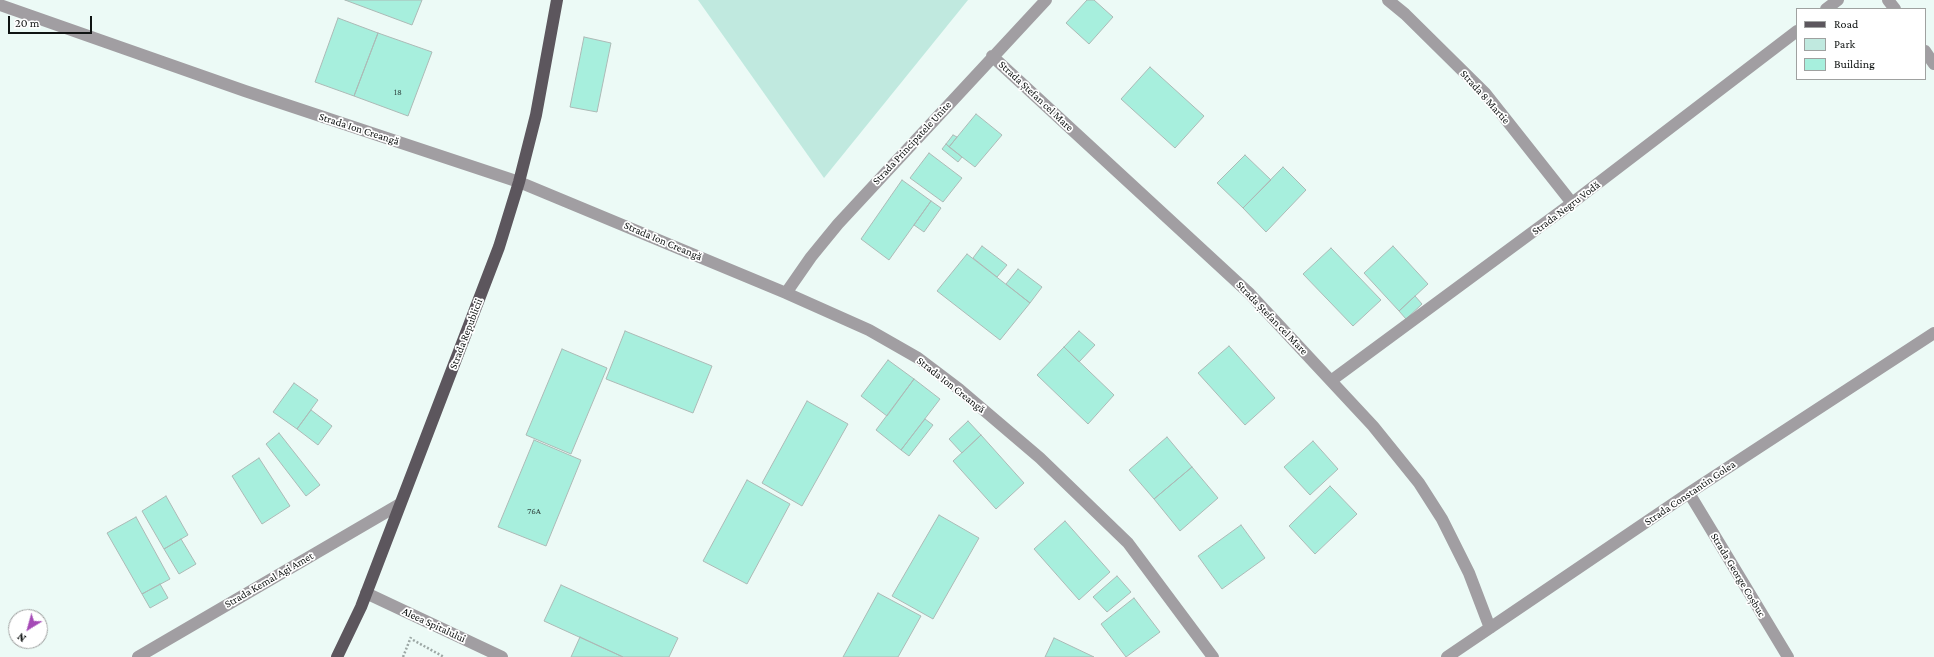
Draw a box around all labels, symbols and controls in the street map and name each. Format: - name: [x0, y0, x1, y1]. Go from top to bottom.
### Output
- scale bar: [10, 8, 94, 34]
- legend: [1796, 8, 1926, 80]
- text: 20 m: [15, 16, 39, 30]
- text: Road: [1834, 17, 1858, 31]
- text: Park: [1834, 37, 1855, 51]
- text: Building: [1834, 57, 1875, 71]
- street label: Strada Ștefan cel Mare: [996, 58, 1076, 134]
- street label: Strada 8 Martie: [1457, 67, 1513, 127]
- house number: 18: [394, 87, 402, 97]
- street label: Strada Principatele Unite: [870, 98, 954, 188]
- street label: Strada Ion Creangă: [317, 110, 401, 148]
- street label: Strada Negru Vodă: [1529, 178, 1603, 238]
- street label: Strada Ion Creangă: [622, 219, 704, 263]
- street label: Strada Ștefan cel Mare: [1233, 278, 1311, 358]
- street label: Strada Republicii: [446, 297, 486, 371]
- street label: Strada Ion Creangă: [914, 354, 988, 416]
- street label: Strada Constantin Golea: [1642, 458, 1738, 528]
- house number: 76A: [527, 506, 541, 516]
- street label: Strada George Coșbuc: [1708, 531, 1768, 619]
- street label: Strada Kemal Agi Amet: [222, 549, 316, 611]
- street label: Aleea Spitalului: [400, 604, 468, 646]
- north arrow: [8, 609, 48, 649]
- text: N: [15, 631, 28, 645]

